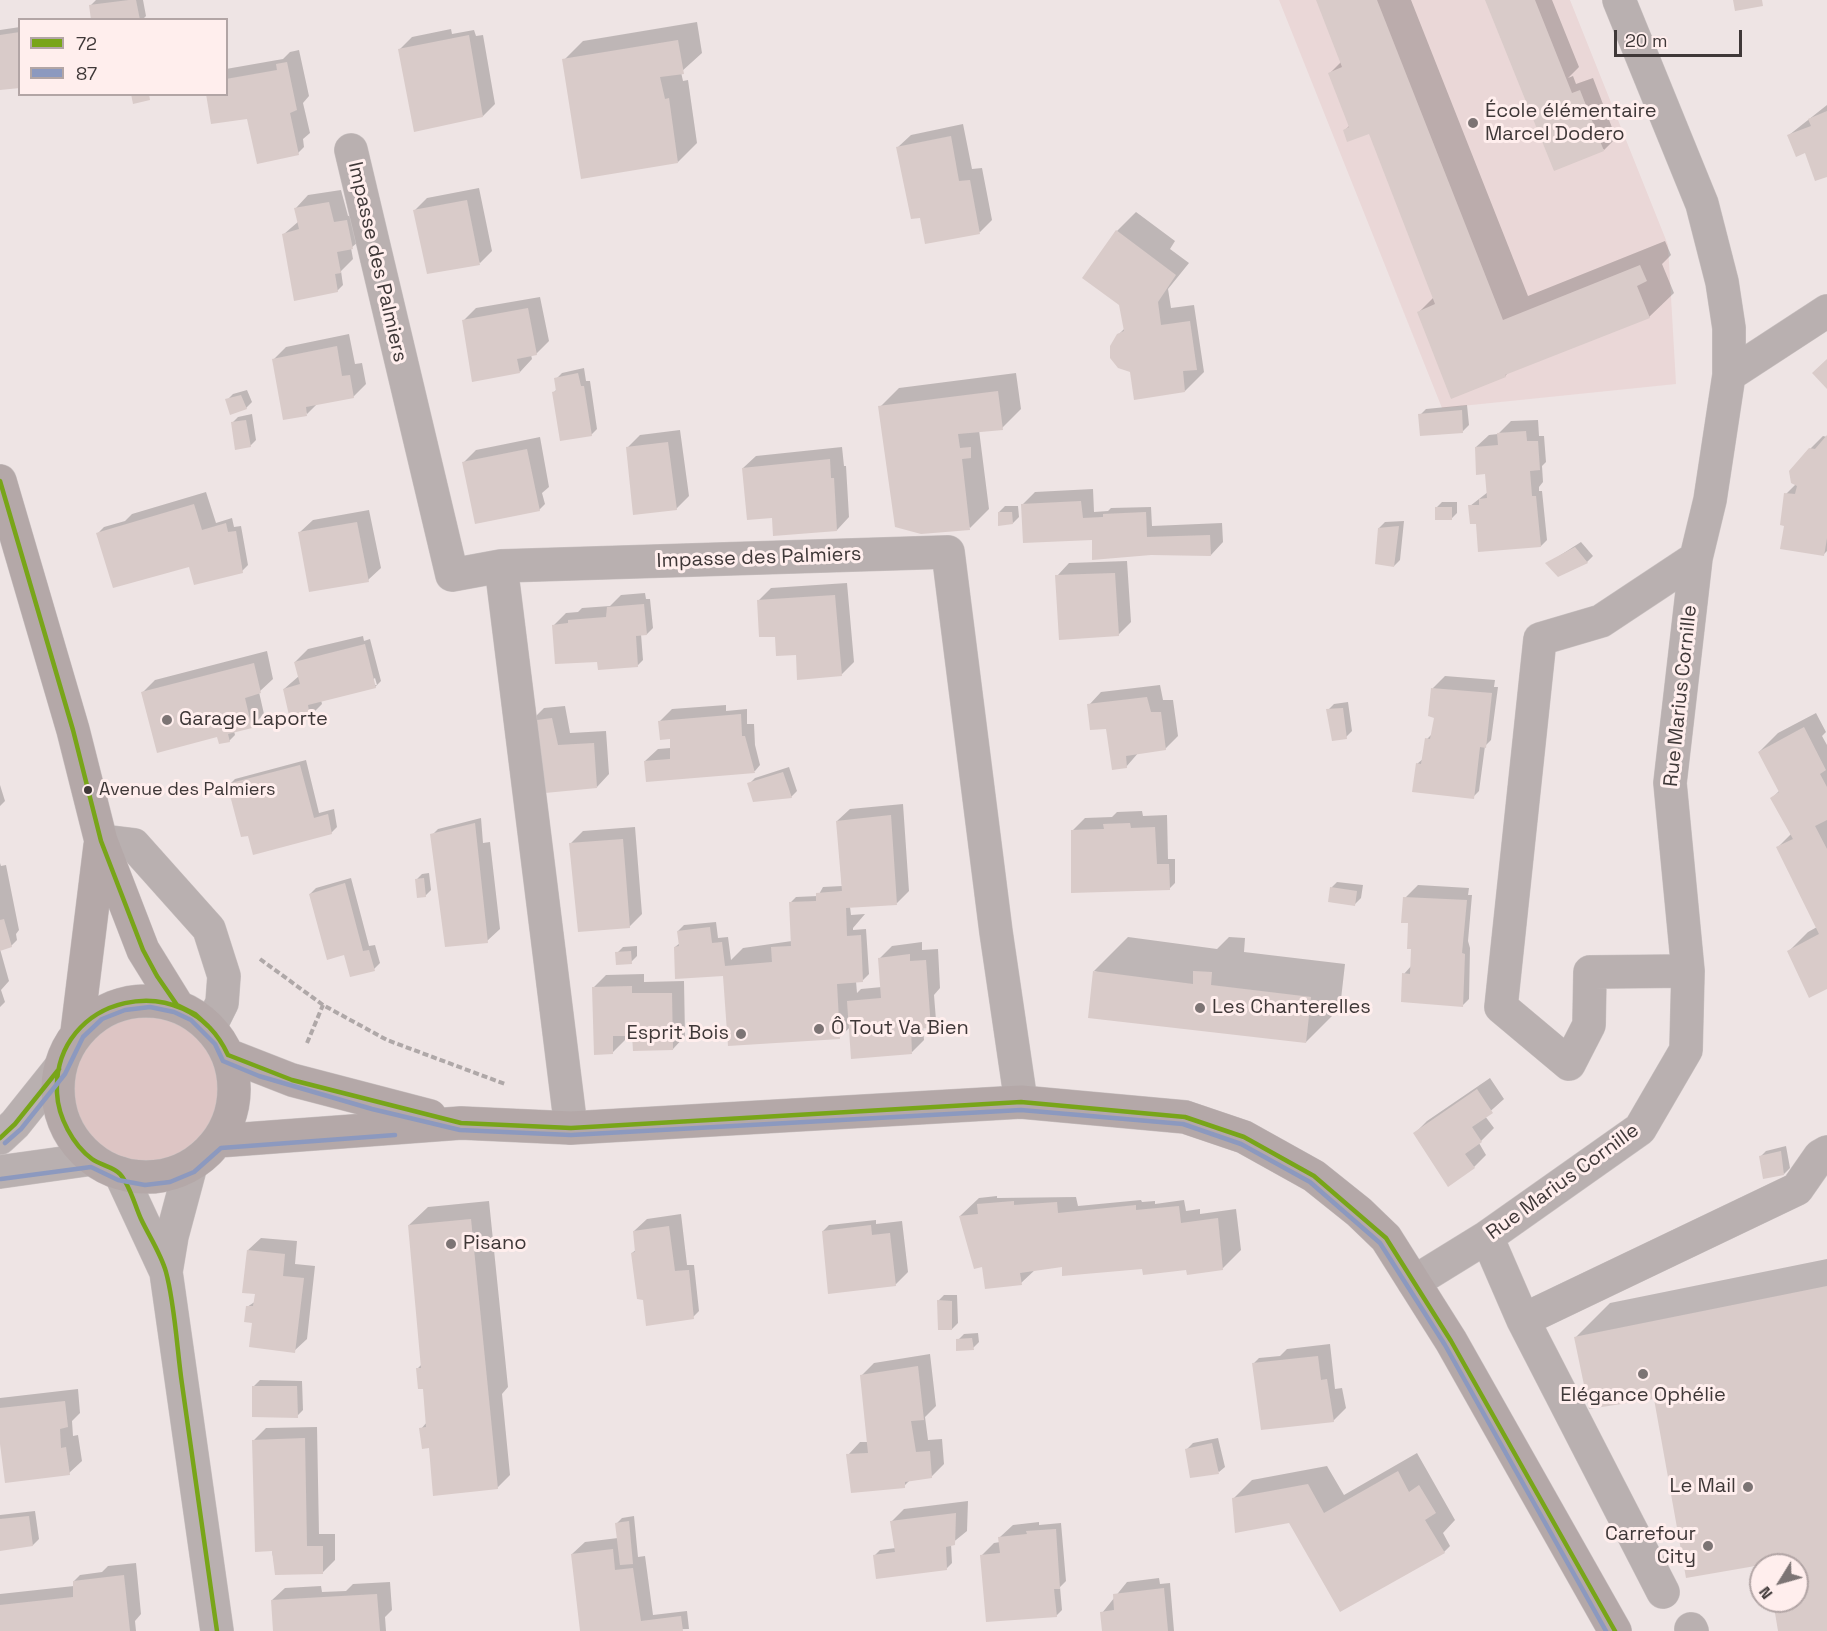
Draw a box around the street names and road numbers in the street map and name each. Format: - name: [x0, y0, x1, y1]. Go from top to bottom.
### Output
- street label: Impasse des Palmiers: [342, 159, 412, 365]
- street label: Impasse des Palmiers: [656, 542, 862, 574]
- street label: Rue Marius Cornille: [1660, 604, 1702, 788]
- street label: Rue Marius Cornille: [1482, 1119, 1644, 1245]

